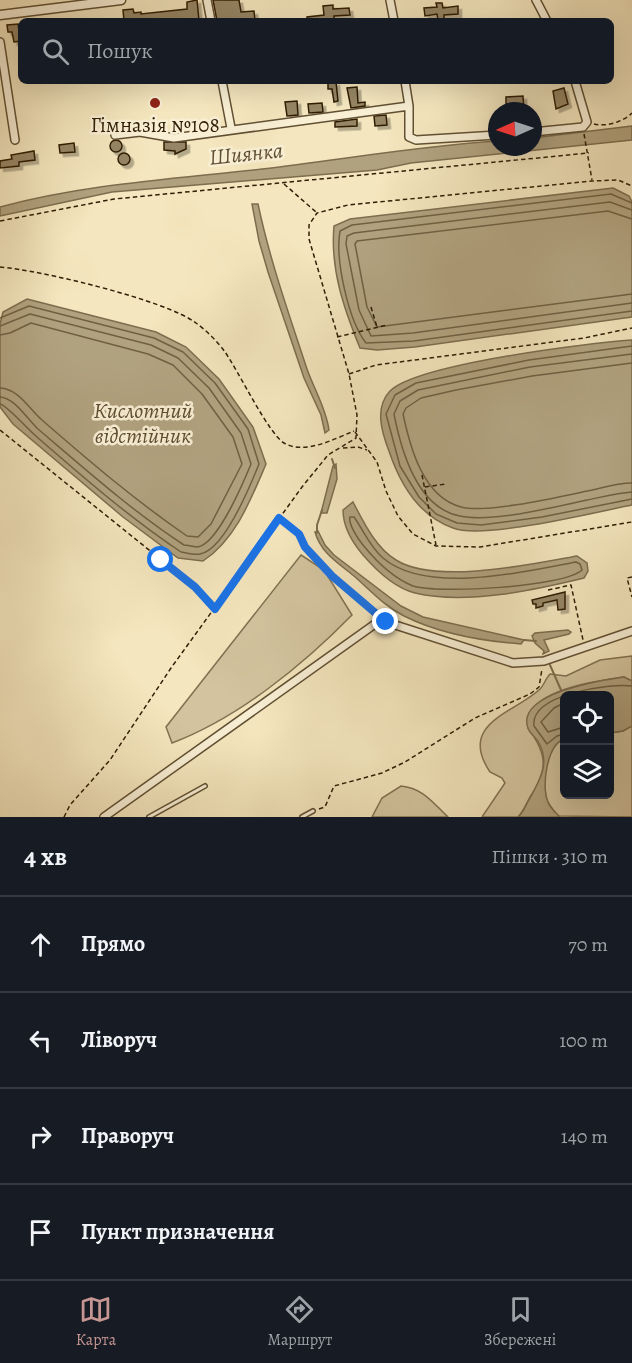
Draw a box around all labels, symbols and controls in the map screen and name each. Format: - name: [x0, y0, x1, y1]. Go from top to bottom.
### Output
- search box: [18, 18, 614, 84]
- icon: search: [39, 35, 72, 68]
- text: Пошук: [87, 36, 153, 66]
- marker: Гімназія №108: [148, 96, 162, 110]
- north arrow: [488, 102, 542, 156]
- place label: Гімназія №108: [90, 111, 220, 139]
- water label: Шиянка: [207, 135, 285, 173]
- water label: Кислотний відстійник: [94, 396, 192, 451]
- route start: [147, 546, 173, 572]
- route end: [372, 608, 398, 634]
- map controls: [560, 691, 614, 799]
- button: locate: [560, 691, 614, 745]
- button: layers: [560, 745, 614, 799]
- text: 4 хв: [24, 839, 67, 874]
- text: Пішки · 310 m: [492, 843, 608, 870]
- icon: ahead: [24, 928, 57, 961]
- text: Прямо: [81, 929, 145, 959]
- text: 70 m: [568, 931, 608, 958]
- icon: left: [24, 1024, 57, 1057]
- text: Ліворуч: [81, 1025, 157, 1055]
- text: 100 m: [559, 1027, 608, 1054]
- icon: right: [24, 1120, 57, 1153]
- text: Праворуч: [81, 1121, 174, 1151]
- text: 140 m: [561, 1123, 608, 1150]
- icon: arrive: [24, 1216, 57, 1249]
- text: Пункт призначення: [81, 1217, 274, 1247]
- tab: Карта: [76, 1293, 116, 1351]
- tab: Маршрут: [268, 1293, 332, 1351]
- tab: Збережені: [484, 1293, 556, 1351]

